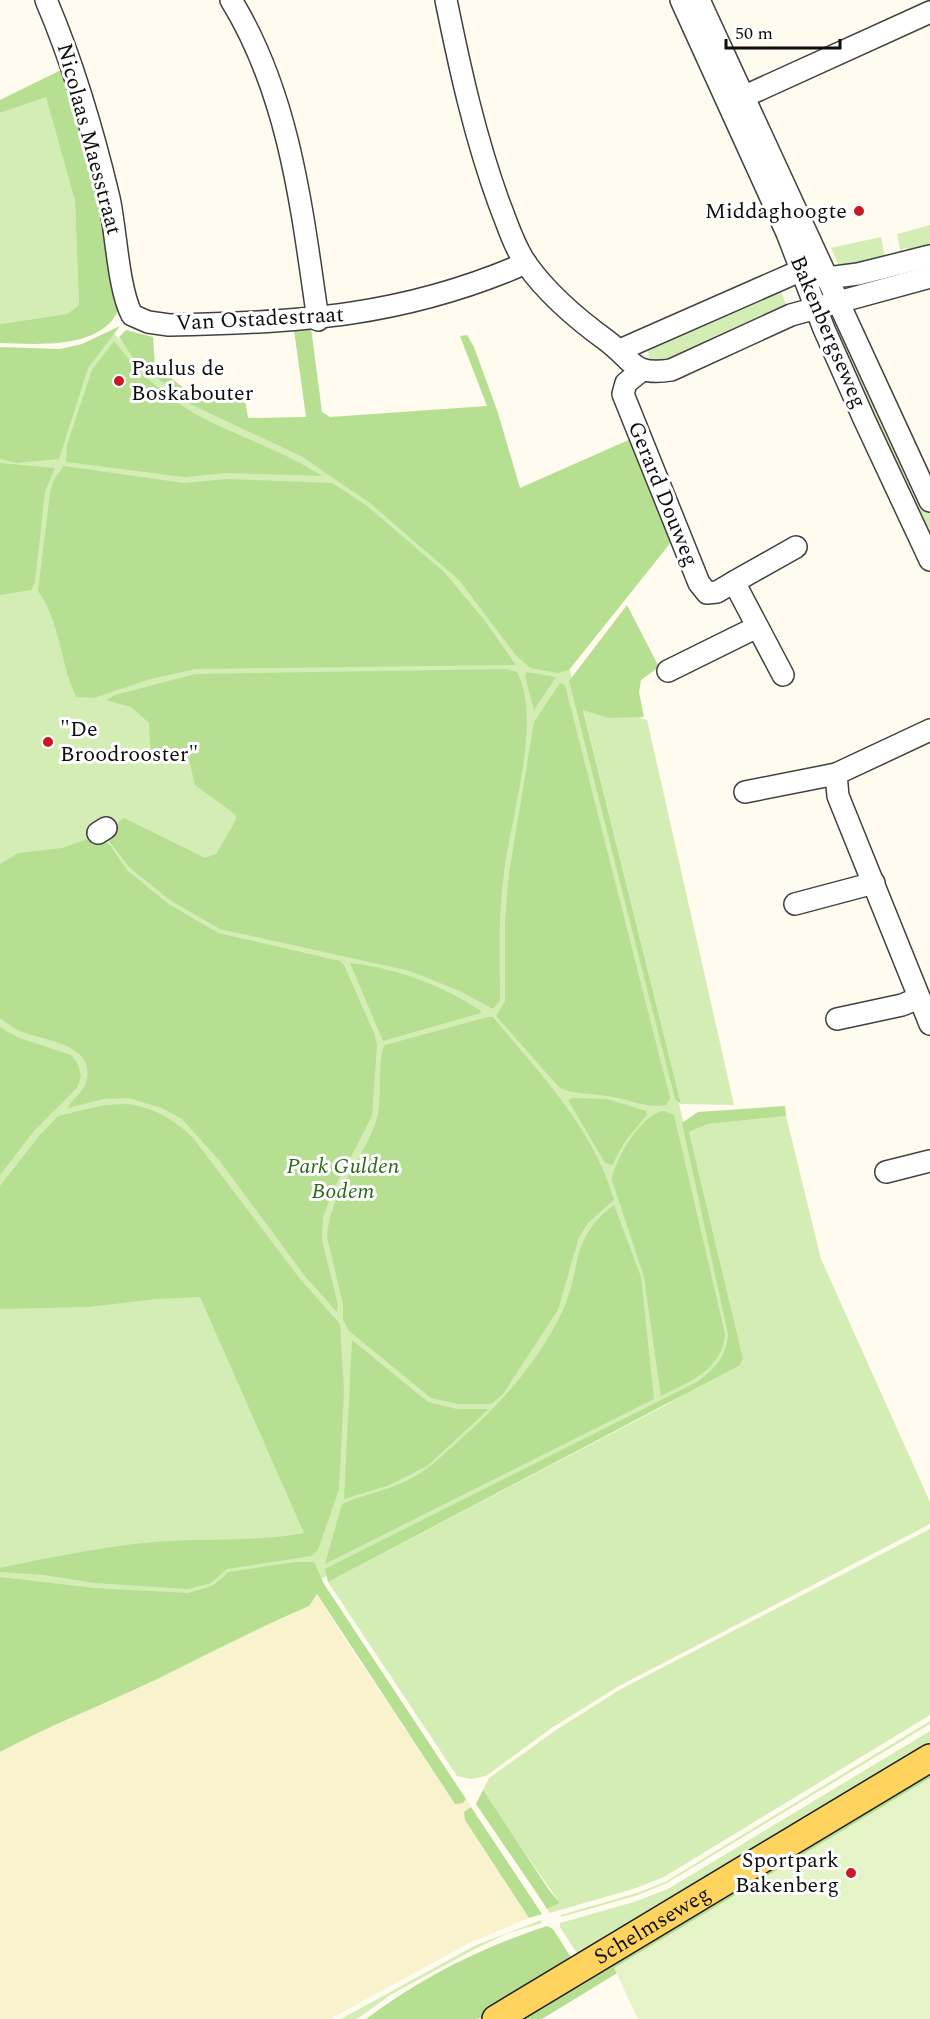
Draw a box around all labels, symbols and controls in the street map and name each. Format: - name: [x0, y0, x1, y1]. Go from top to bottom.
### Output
- scale bar: [726, 12, 840, 50]
- text: 50 m: [735, 20, 773, 47]
- street label: Nicolaas Maesstraat: [48, 39, 131, 239]
- place label: Middaghoogte: [705, 195, 847, 228]
- marker: Middaghoogte: [852, 204, 866, 218]
- street label: Bakenbergseweg: [781, 250, 875, 414]
- street label: Van Ostadestraat: [175, 298, 345, 340]
- place label: Paulus de Boskabouter: [131, 352, 254, 410]
- marker: Paulus de Boskabouter: [112, 374, 126, 388]
- street label: Gerard Douweg: [619, 416, 707, 572]
- place label: "De Broodrooster": [60, 713, 198, 771]
- marker: "De Broodrooster": [41, 735, 55, 749]
- park label: Park Gulden Bodem: [287, 1150, 400, 1208]
- place label: Sportpark Bakenberg: [735, 1844, 839, 1902]
- marker: Sportpark Bakenberg: [844, 1866, 858, 1880]
- street label: Schelmseweg: [587, 1877, 717, 1973]

